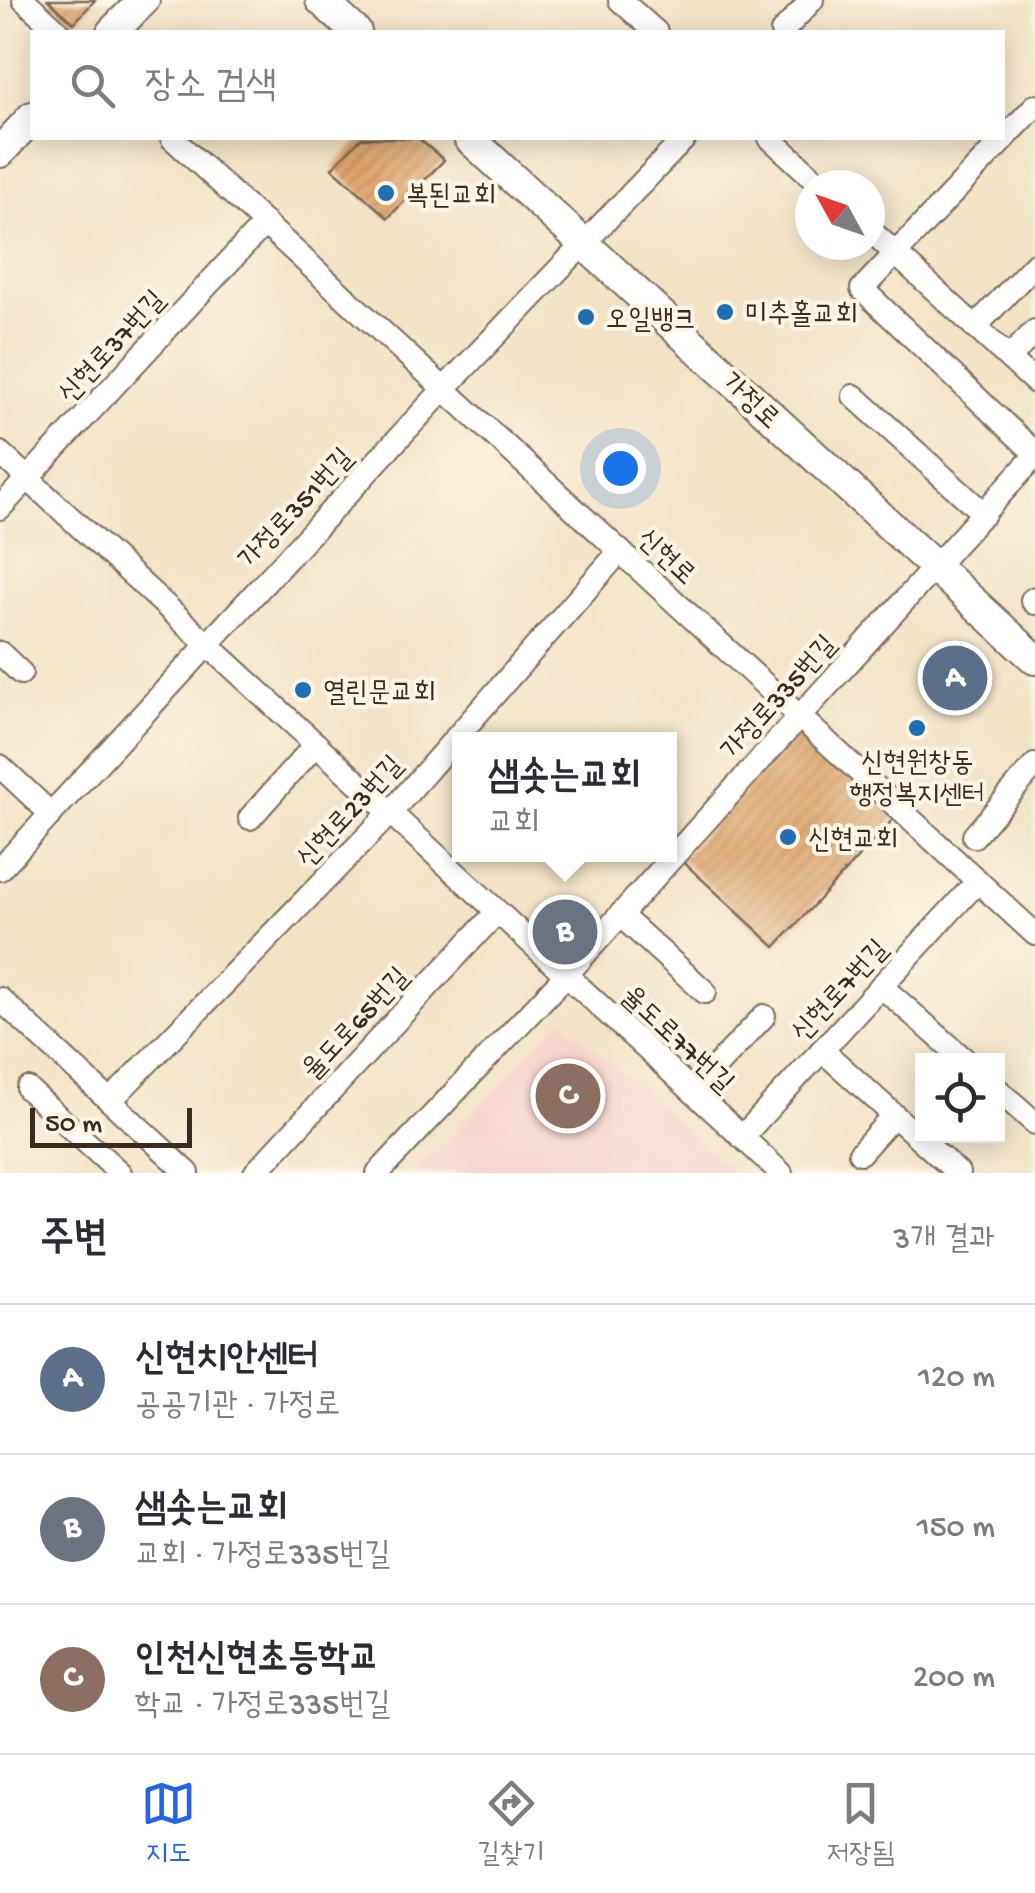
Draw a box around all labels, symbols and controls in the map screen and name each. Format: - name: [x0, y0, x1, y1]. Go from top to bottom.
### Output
- search box: [30, 30, 1005, 140]
- icon: search: [65, 58, 120, 113]
- text: 장소 검색: [145, 66, 276, 110]
- north arrow: [795, 170, 885, 260]
- place label: 복된교회: [406, 181, 496, 214]
- marker: 복된교회: [375, 182, 397, 204]
- street label: 신현로37번길: [53, 285, 174, 411]
- place label: 미추홀교회: [745, 299, 858, 333]
- marker: 미추홀교회: [714, 301, 736, 323]
- place label: 오일뱅크: [606, 305, 696, 338]
- marker: 오일뱅크: [575, 306, 597, 328]
- street label: 가정로: [713, 367, 785, 437]
- street label: 가정로351번길: [233, 443, 362, 577]
- your location: [595, 443, 646, 494]
- street label: 신현로: [629, 523, 701, 593]
- street label: 가정로335번길: [716, 630, 845, 768]
- pin: A: [922, 640, 988, 716]
- place label: 열린문교회: [323, 678, 436, 711]
- marker: 열린문교회: [292, 679, 314, 701]
- marker: 신현원창동 행정복지센터: [906, 717, 928, 739]
- popup: [452, 732, 677, 862]
- place label: 신현원창동 행정복지센터: [849, 748, 985, 813]
- street label: 신현로23번길: [291, 750, 411, 876]
- text: 샘솟는교회: [488, 757, 641, 801]
- text: 교회: [488, 806, 540, 844]
- place label: 신현교회: [808, 825, 898, 858]
- marker: 신현교회: [777, 826, 799, 848]
- pin: B: [532, 894, 598, 970]
- street label: 신현로7번길: [786, 934, 897, 1050]
- street label: 율도로65번길: [297, 962, 418, 1088]
- street label: 율도로77번길: [613, 981, 739, 1102]
- map controls: [915, 1053, 1005, 1143]
- button: locate: [915, 1053, 1005, 1143]
- pin: C: [536, 1058, 600, 1134]
- scale bar: [30, 1103, 192, 1148]
- text: 50 m: [45, 1109, 102, 1142]
- text: 주변: [40, 1217, 108, 1266]
- text: 3개 결과: [894, 1222, 995, 1260]
- text: 신현치안센터: [135, 1339, 318, 1383]
- text: A: [63, 1360, 82, 1398]
- text: 120 m: [918, 1360, 995, 1398]
- text: 공공기관 · 가정로: [135, 1388, 340, 1426]
- text: 샘솟는교회: [135, 1489, 288, 1533]
- text: B: [64, 1510, 81, 1548]
- text: 150 m: [917, 1510, 995, 1548]
- text: 교회 · 가정로335번길: [135, 1538, 391, 1576]
- text: 인천신현초등학교: [135, 1639, 380, 1683]
- text: C: [64, 1660, 81, 1698]
- text: 200 m: [913, 1660, 995, 1698]
- text: 학교 · 가정로335번길: [135, 1688, 391, 1726]
- tab: 지도: [141, 1776, 196, 1872]
- tab: 길찾기: [477, 1776, 545, 1872]
- tab: 저장됨: [827, 1776, 894, 1872]

